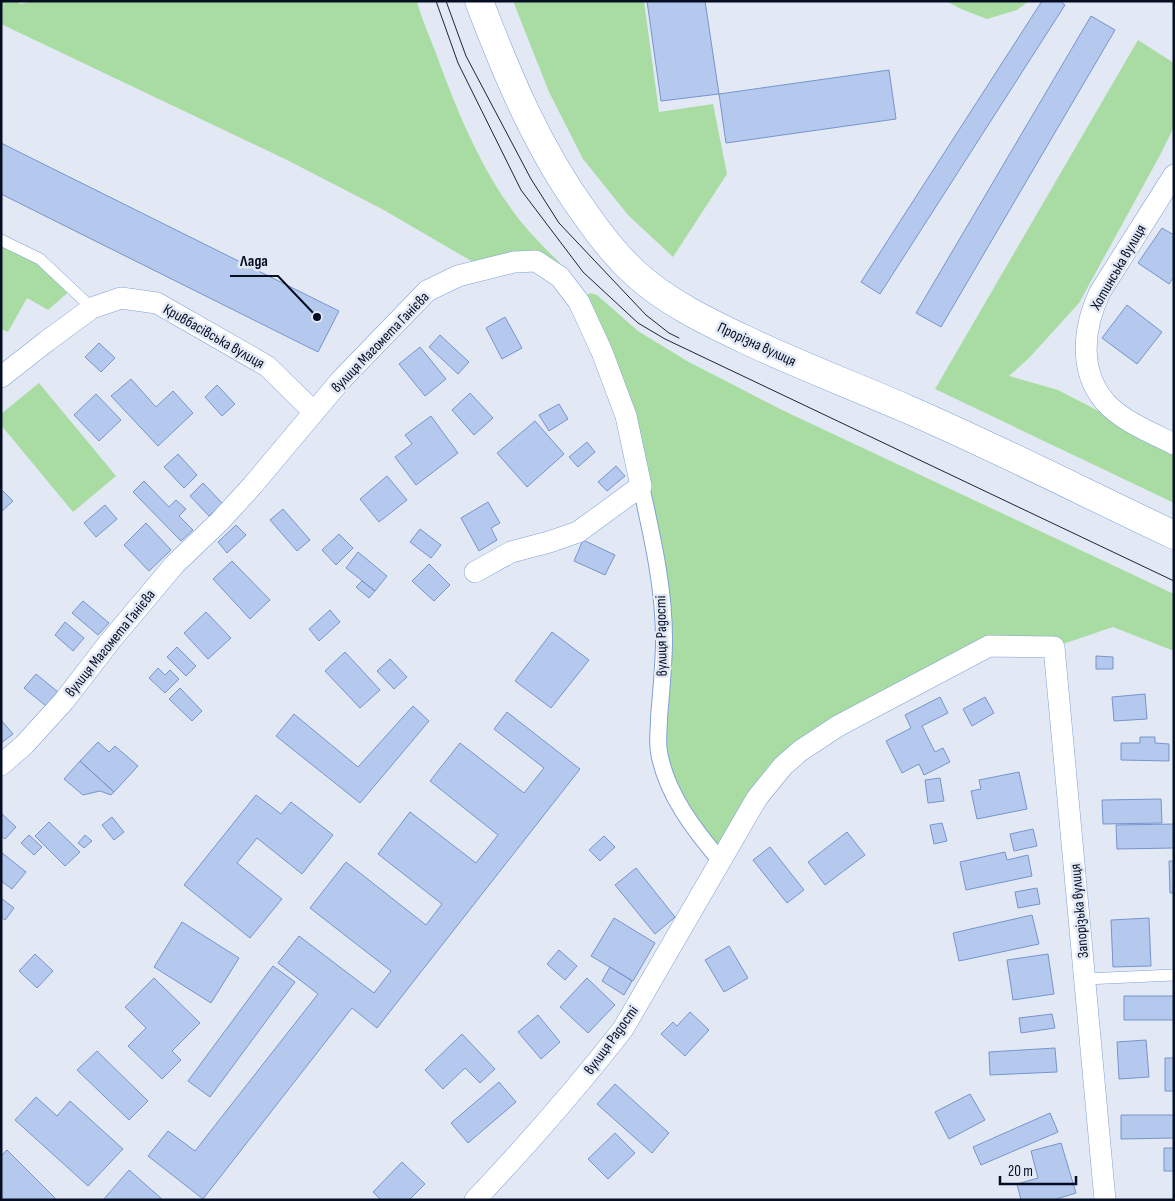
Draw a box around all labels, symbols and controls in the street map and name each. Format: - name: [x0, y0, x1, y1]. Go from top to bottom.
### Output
- street label: Хотинська вулиця: [1086, 221, 1151, 314]
- callout: Лада: [230, 245, 278, 276]
- text: Лада: [239, 252, 268, 271]
- street label: вулиця Магомета Ганієва: [327, 288, 433, 397]
- street label: Кривбасівська вулиця: [160, 300, 268, 373]
- street label: Прорізна вулиця: [714, 318, 799, 371]
- street label: вулиця Магомета Ганієва: [61, 586, 160, 701]
- street label: вулиця Радості: [651, 595, 672, 676]
- street label: Запорізька вулиця: [1066, 863, 1093, 959]
- street label: вулиця Радості: [580, 1002, 643, 1079]
- scale bar: [1000, 1154, 1076, 1186]
- text: 20 m: [1008, 1162, 1033, 1181]

